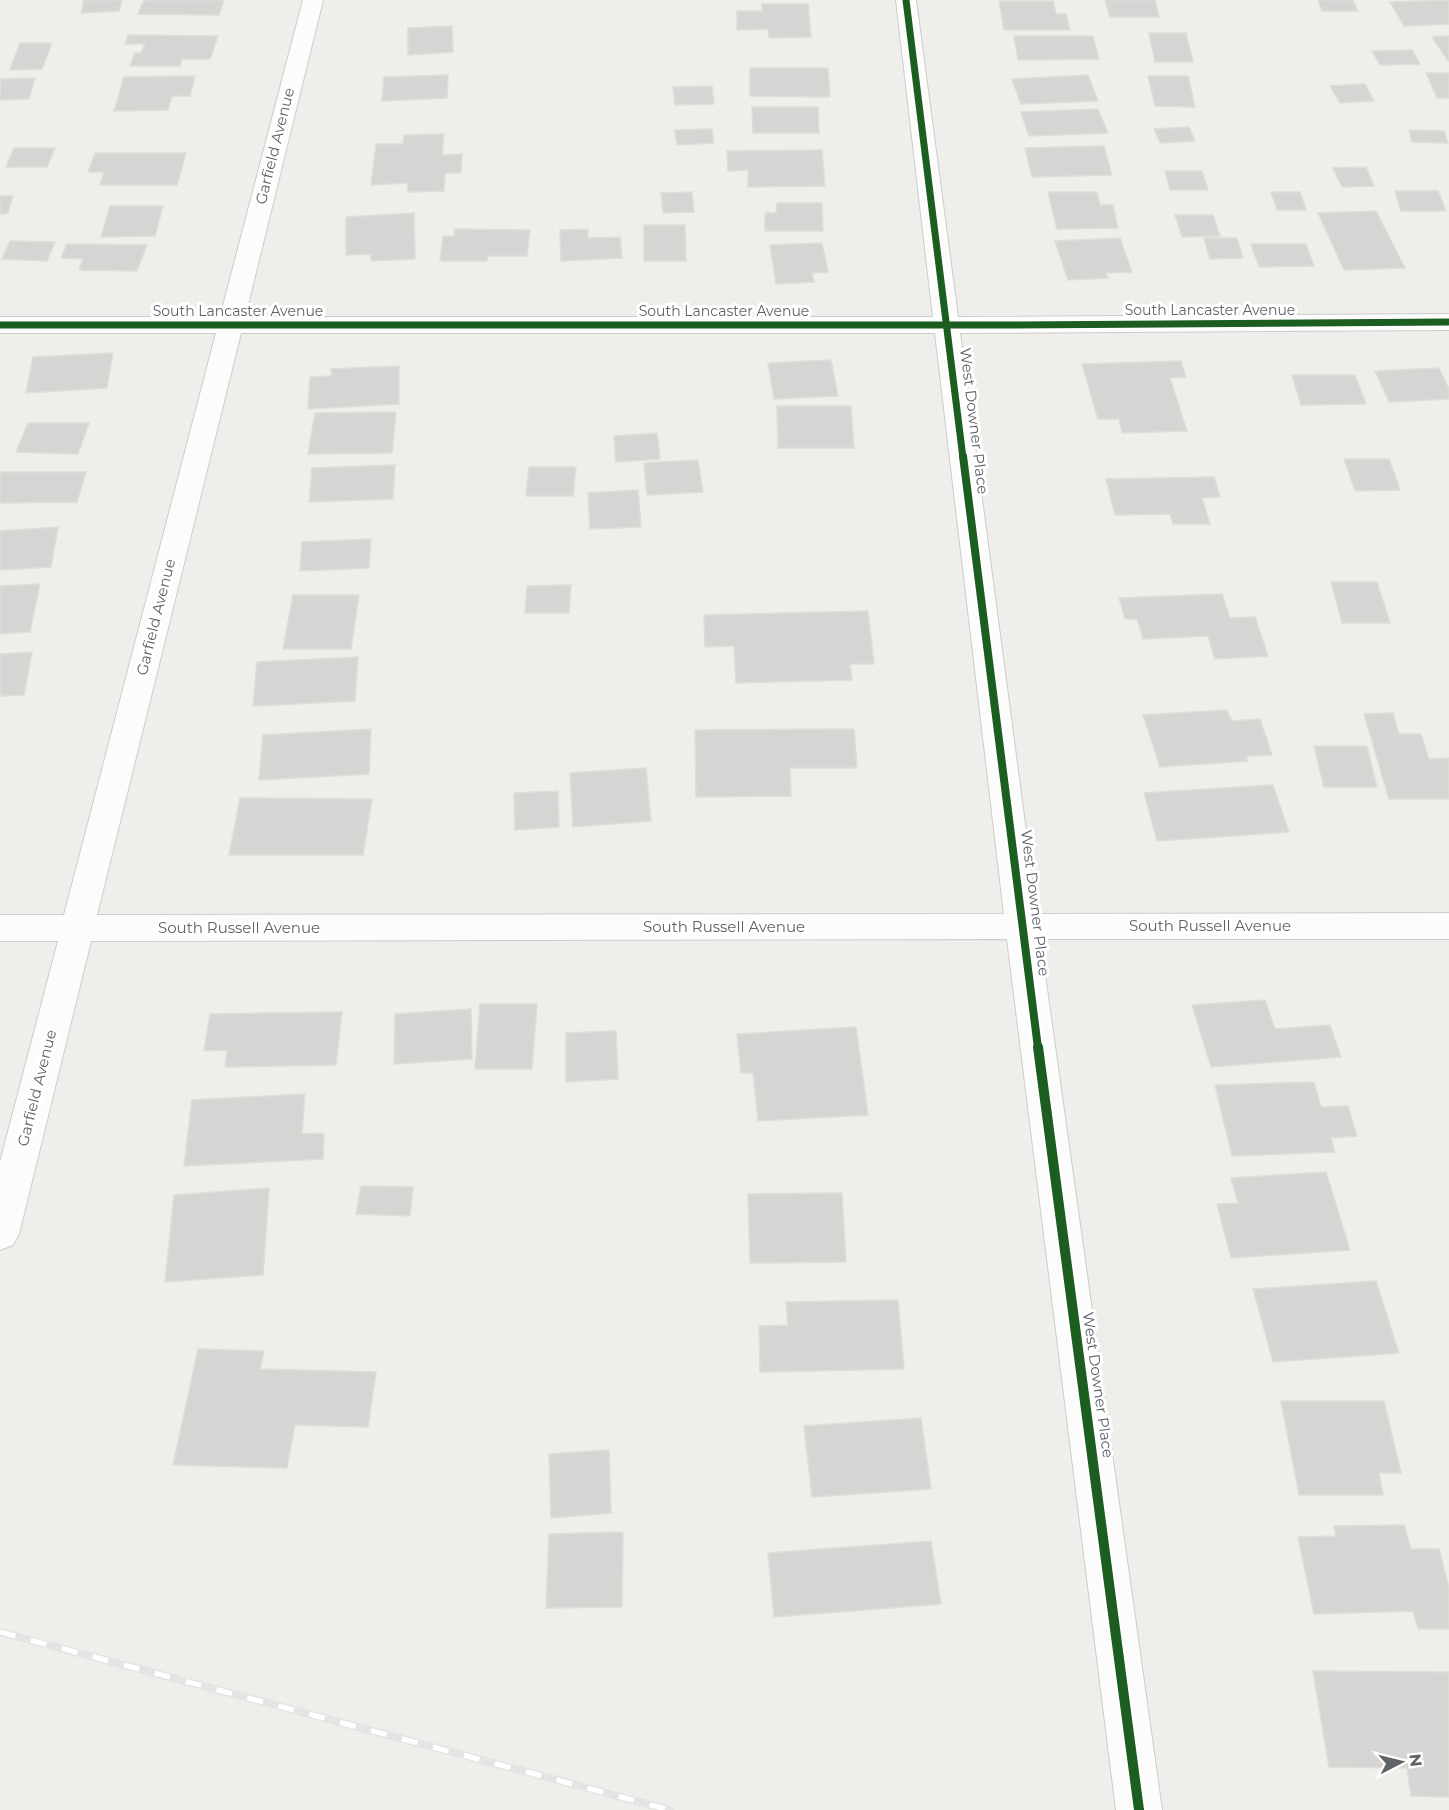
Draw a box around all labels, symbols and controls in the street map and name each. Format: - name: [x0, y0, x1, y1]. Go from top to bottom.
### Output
- street label: Garfield Avenue: [251, 86, 298, 206]
- street label: South Lancaster Avenue: [1125, 301, 1295, 319]
- street label: South Lancaster Avenue: [153, 302, 323, 320]
- street label: South Lancaster Avenue: [639, 302, 809, 320]
- street label: West Downer Place: [956, 347, 993, 495]
- street label: Garfield Avenue: [132, 557, 179, 677]
- street label: West Downer Place: [1017, 829, 1054, 977]
- street label: South Russell Avenue: [1129, 916, 1291, 935]
- street label: South Russell Avenue: [643, 917, 805, 936]
- street label: South Russell Avenue: [158, 918, 320, 937]
- street label: Garfield Avenue: [13, 1028, 60, 1148]
- street label: West Downer Place: [1079, 1311, 1118, 1459]
- north arrow: [1371, 1732, 1431, 1792]
- text: N: [1405, 1753, 1426, 1768]

